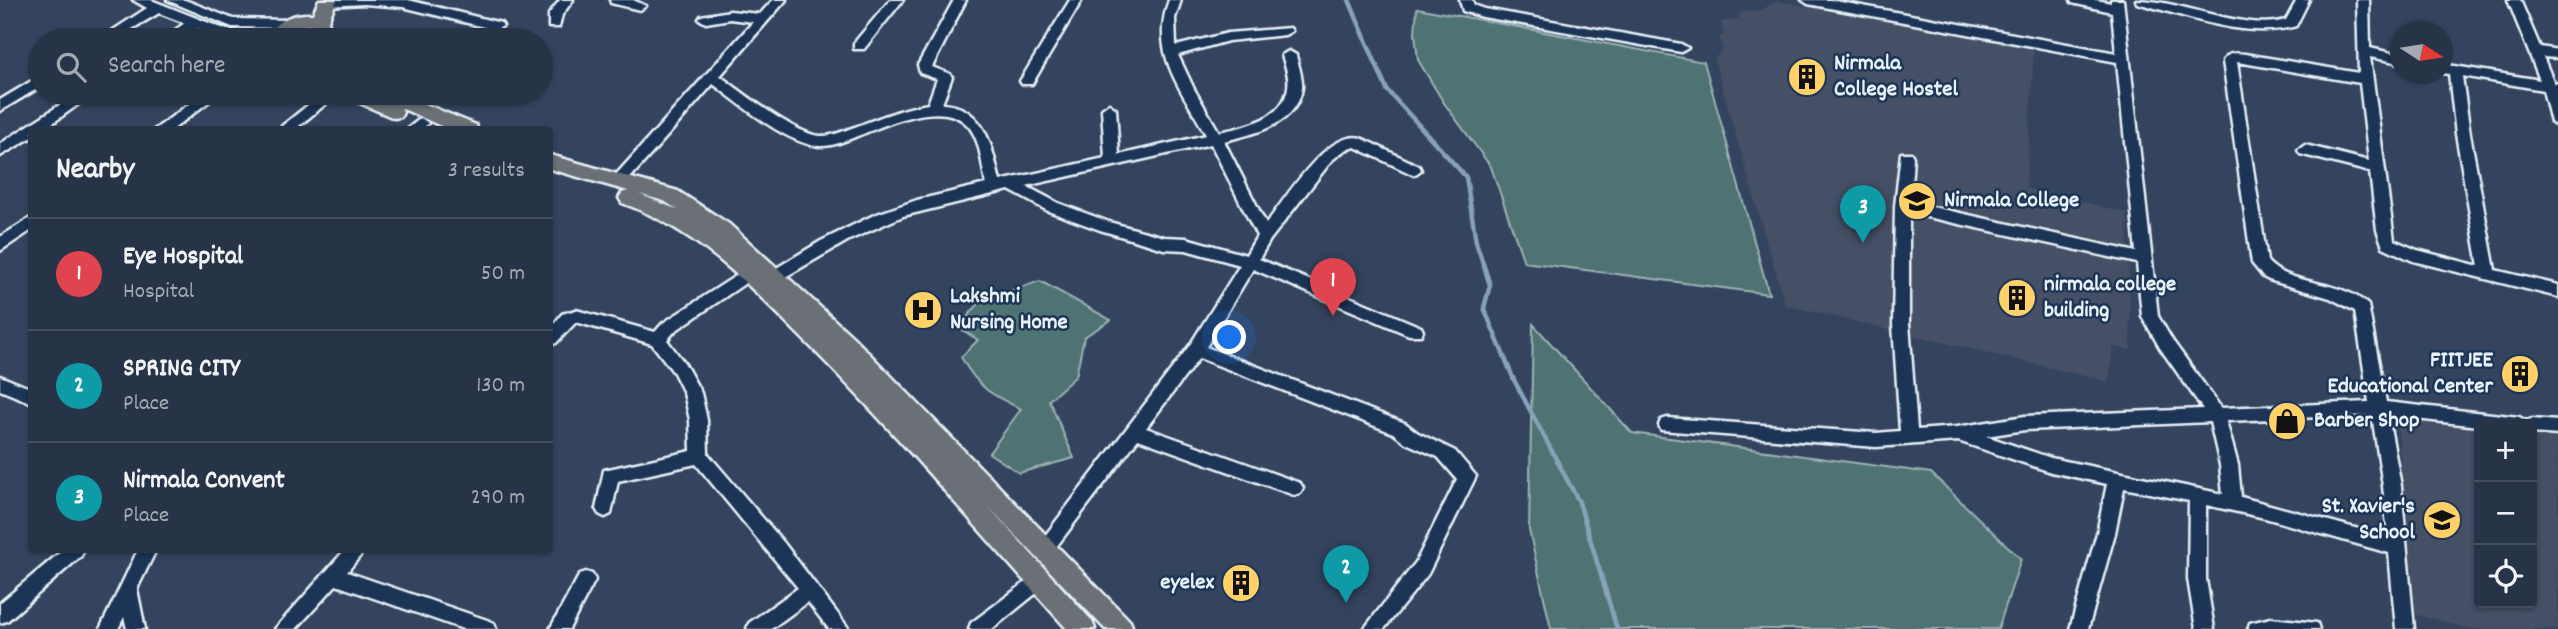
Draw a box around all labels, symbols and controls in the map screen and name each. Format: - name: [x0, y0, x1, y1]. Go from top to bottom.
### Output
- north arrow: [2390, 21, 2453, 84]
- search box: [28, 28, 553, 105]
- icon: search: [52, 48, 90, 86]
- text: Search here: [108, 48, 226, 85]
- place label: Nirmala College Hostel: [1834, 48, 1958, 107]
- building icon: Nirmala College Hostel: [1786, 56, 1828, 98]
- text: Nearby: [56, 150, 134, 193]
- text: 3 results: [448, 155, 525, 188]
- school or university icon: Nirmala College: [1896, 180, 1938, 222]
- pin: 3: [1840, 185, 1886, 243]
- place label: Nirmala College: [1944, 185, 2079, 218]
- text: Eye Hospital: [123, 239, 243, 276]
- text: 1: [76, 258, 82, 291]
- text: 50 m: [481, 258, 525, 291]
- pin: 1: [1310, 258, 1356, 316]
- place label: nirmala college building: [2044, 269, 2176, 328]
- text: Hospital: [123, 276, 194, 309]
- building icon: nirmala college building: [1996, 277, 2038, 319]
- place label: Lakshmi Nursing Home: [950, 281, 1068, 340]
- hospital icon: Lakshmi Nursing Home: [902, 289, 944, 331]
- your location: [1212, 320, 1246, 354]
- place label: FIITJEE Educational Center: [2327, 345, 2494, 404]
- text: SPRING CITY: [123, 351, 240, 388]
- building icon: FIITJEE Educational Center: [2499, 353, 2541, 395]
- text: 2: [74, 370, 84, 403]
- text: 130 m: [476, 370, 525, 403]
- text: Place: [123, 388, 169, 421]
- shop icon: Barber Shop: [2266, 400, 2308, 442]
- place label: Barber Shop: [2314, 405, 2420, 438]
- map controls: [2474, 419, 2537, 608]
- button: +: [2474, 419, 2537, 482]
- text: Nirmala Convent: [123, 463, 285, 500]
- text: 3: [74, 482, 84, 515]
- text: 290 m: [471, 482, 525, 515]
- button: −: [2474, 482, 2537, 545]
- place label: St. Xavier's School: [2322, 491, 2416, 550]
- school or university icon: St. Xavier's School: [2421, 499, 2463, 541]
- text: Place: [123, 500, 169, 533]
- pin: 2: [1323, 545, 1369, 603]
- button: locate: [2474, 545, 2537, 608]
- building icon: eyelex: [1220, 562, 1262, 604]
- place label: eyelex: [1160, 567, 1214, 600]

